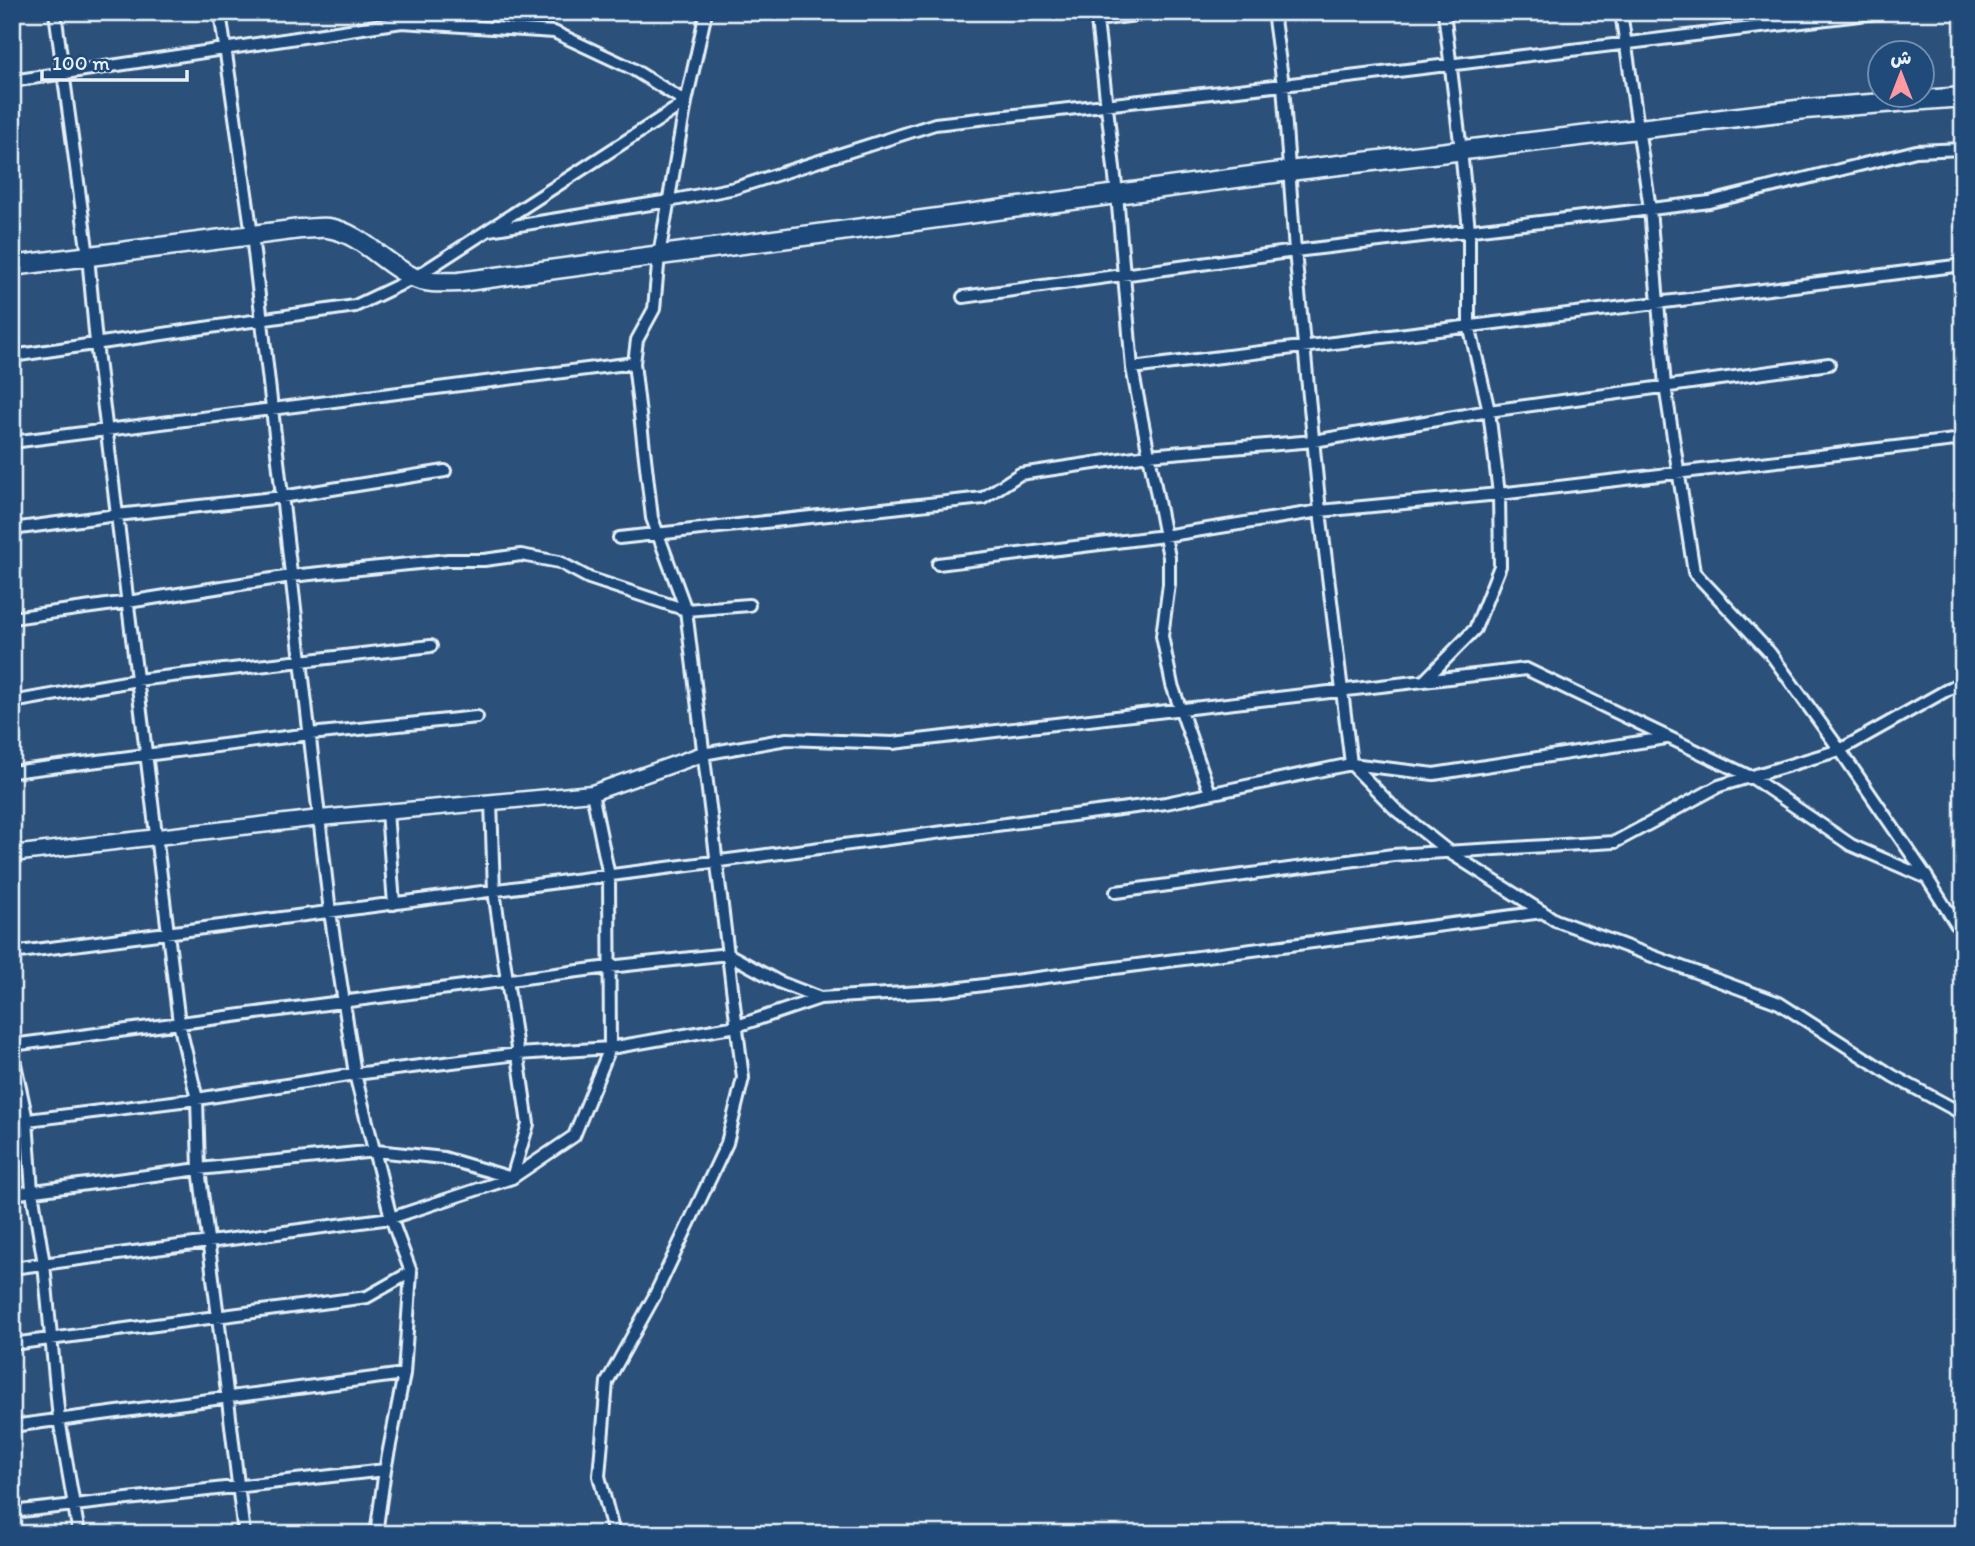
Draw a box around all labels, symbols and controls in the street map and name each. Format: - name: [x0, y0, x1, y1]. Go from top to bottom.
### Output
- scale bar: [42, 38, 187, 82]
- north arrow: [1867, 38, 1937, 108]
- text: ش: [1891, 46, 1912, 69]
- text: 100 m: [52, 50, 110, 75]

